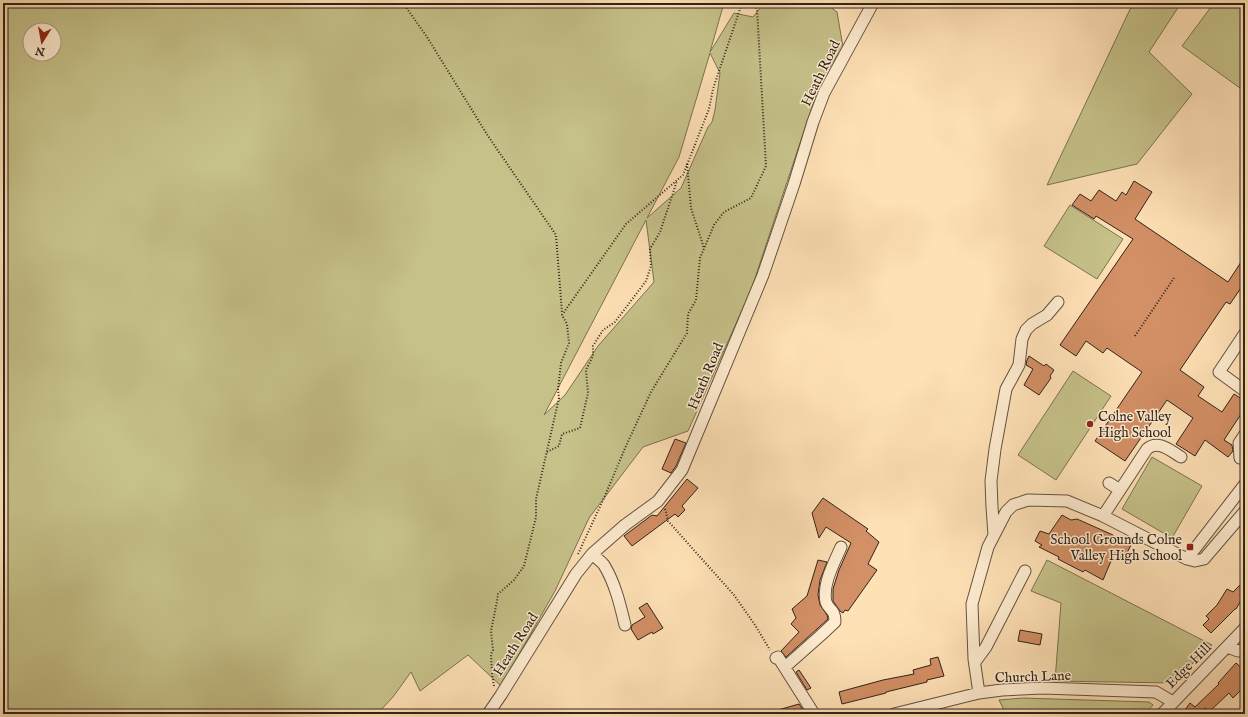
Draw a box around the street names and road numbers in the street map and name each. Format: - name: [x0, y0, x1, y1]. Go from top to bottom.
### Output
- street label: Heath Road: [797, 37, 845, 109]
- street label: Heath Road: [684, 340, 728, 413]
- street label: Heath Road: [489, 609, 543, 680]
- street label: Edge Hill: [1162, 639, 1216, 692]
- street label: Church Lane: [995, 667, 1072, 687]

